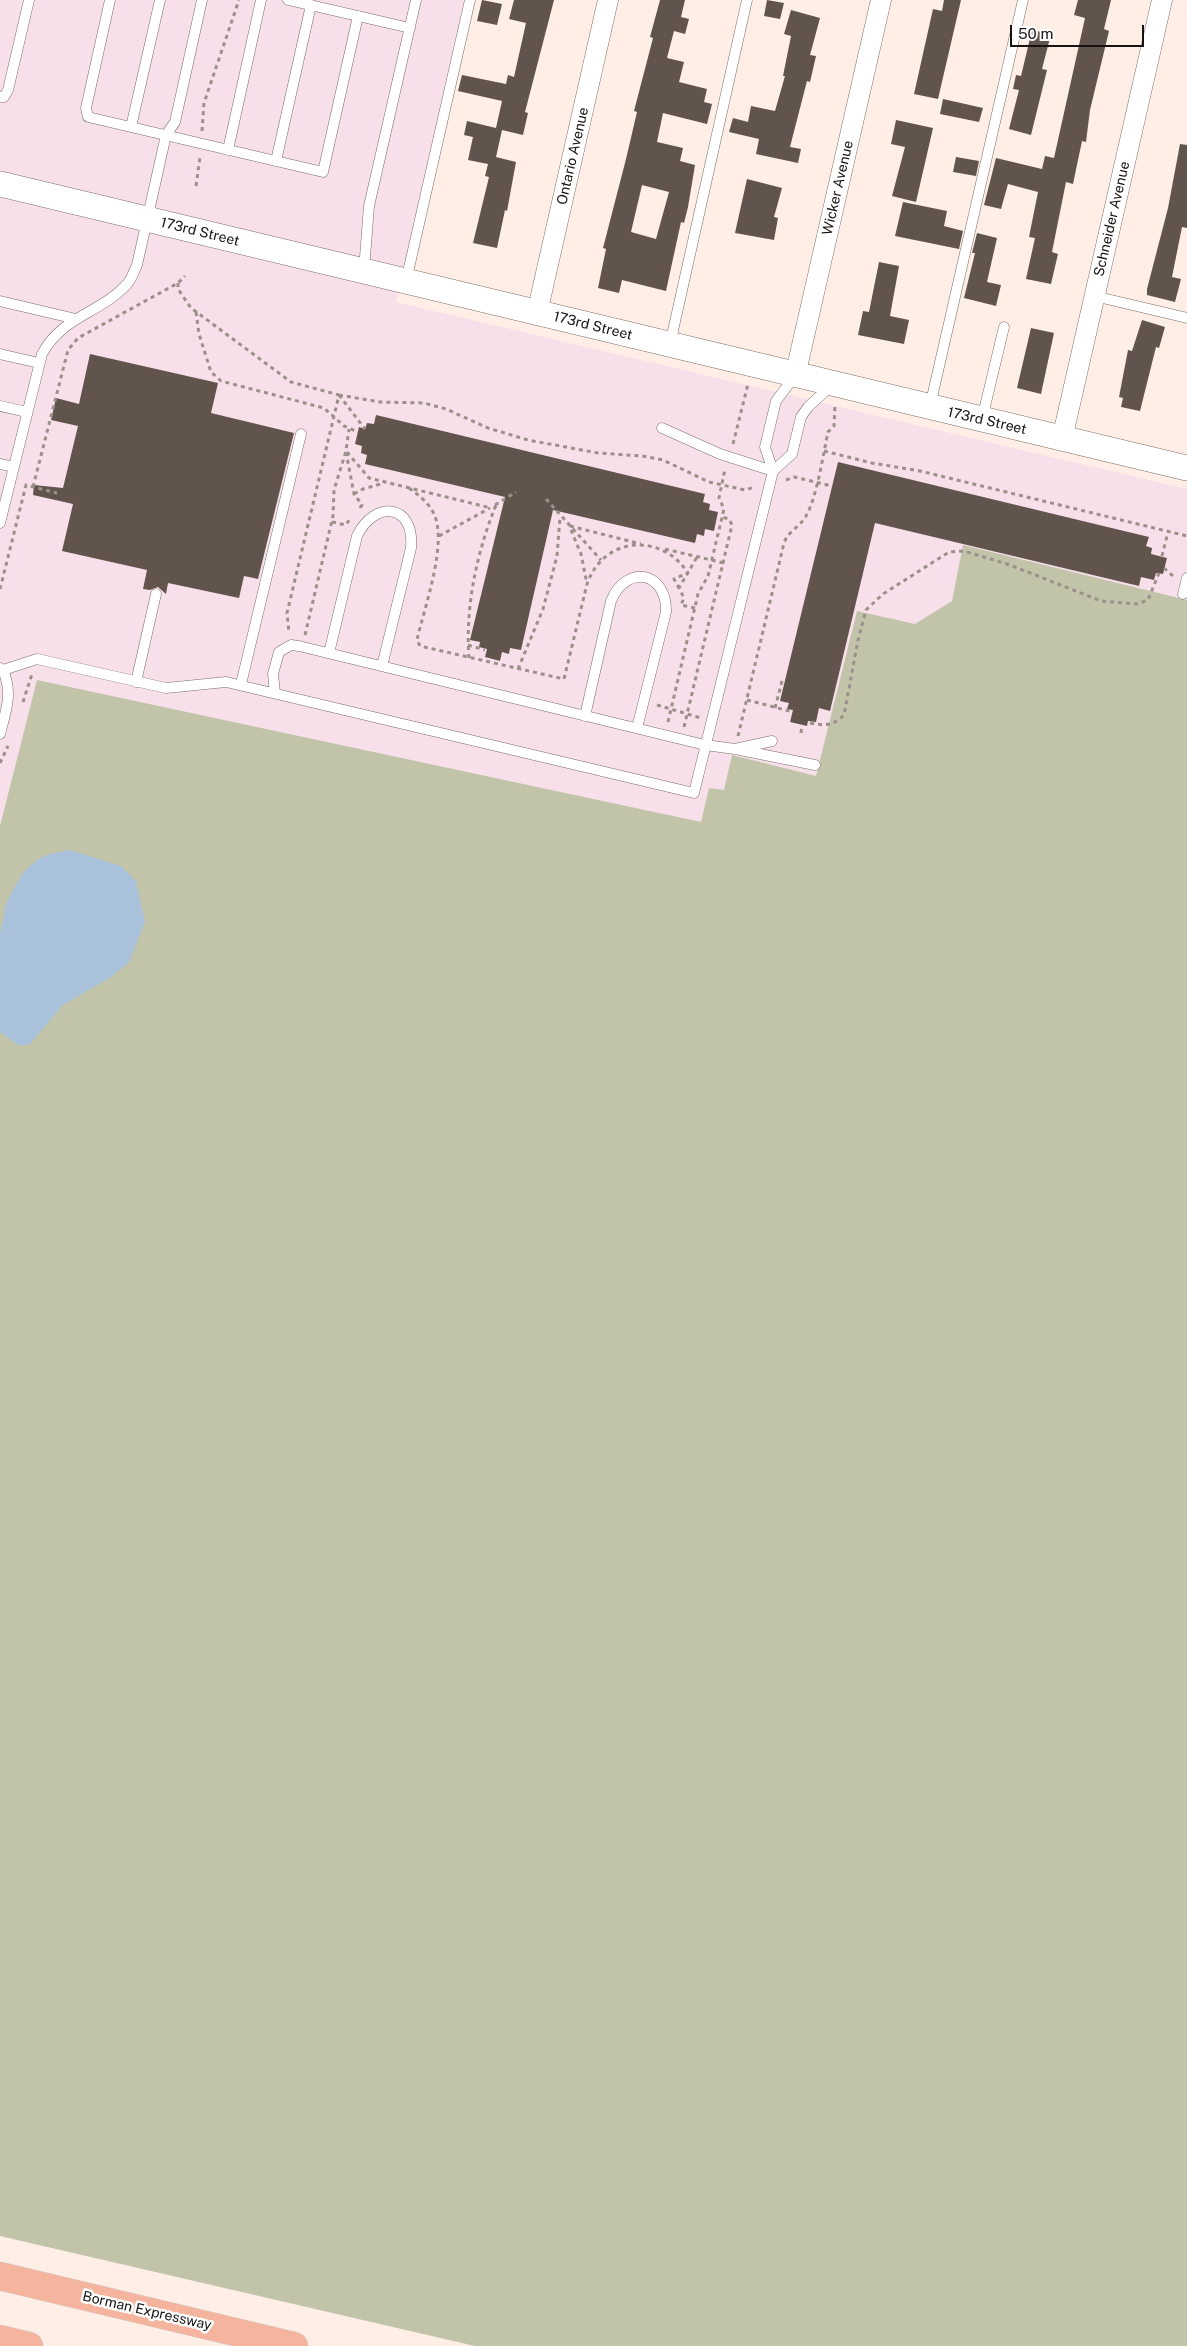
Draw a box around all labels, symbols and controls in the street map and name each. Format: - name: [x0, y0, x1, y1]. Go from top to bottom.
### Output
- scale bar: [1012, 15, 1146, 47]
- text: 50 m: [1018, 25, 1053, 42]
- street label: Ontario Avenue: [554, 106, 592, 206]
- street label: Wicker Avenue: [819, 139, 857, 237]
- street label: Schneider Avenue: [1091, 160, 1133, 278]
- street label: 173rd Street: [159, 214, 241, 250]
- street label: 173rd Street: [552, 308, 634, 344]
- street label: 173rd Street: [946, 404, 1028, 438]
- street label: Borman Expressway: [81, 2288, 213, 2334]

